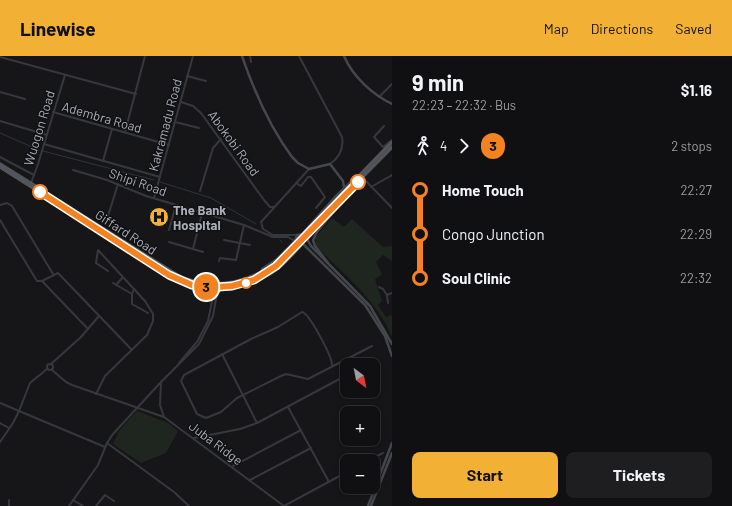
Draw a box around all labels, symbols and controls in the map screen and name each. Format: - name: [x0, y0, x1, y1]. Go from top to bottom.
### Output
- text: Linewise: [20, 17, 96, 40]
- text: Map: [544, 20, 569, 37]
- text: Directions: [591, 20, 653, 37]
- text: Saved: [675, 20, 712, 37]
- text: 9 min: [412, 69, 464, 95]
- street label: Kakramadu Road: [145, 77, 185, 173]
- text: $1.16: [681, 81, 712, 99]
- street label: Wuogon Road: [20, 88, 58, 168]
- text: 22:23 – 22:32 · Bus: [412, 97, 516, 113]
- street label: Adembra Road: [60, 98, 144, 136]
- street label: Abokobi Road: [205, 107, 263, 179]
- icon: walk: [412, 135, 434, 157]
- icon: forward: [453, 135, 475, 157]
- text: 3: [489, 137, 497, 154]
- text: 4: [440, 138, 447, 154]
- text: 2 stops: [671, 138, 712, 154]
- street label: Shipi Road: [107, 165, 169, 199]
- unlabelled marker: [350, 174, 366, 190]
- text: Home Touch: [442, 181, 524, 199]
- text: 22:27: [681, 182, 712, 198]
- unlabelled marker: [32, 184, 48, 200]
- place label: The Bank Hospital: [173, 202, 226, 233]
- street label: Giffard Road: [92, 206, 160, 258]
- hospital icon: The Bank Hospital: [148, 206, 170, 228]
- text: Congo Junction: [442, 225, 545, 243]
- text: 22:29: [680, 226, 712, 242]
- text: Soul Clinic: [442, 269, 511, 287]
- text: 22:32: [680, 270, 712, 286]
- line badge: 3: [193, 274, 219, 300]
- unlabelled marker: [240, 277, 252, 289]
- text: 3: [202, 278, 210, 295]
- north arrow: [340, 358, 380, 398]
- map controls: [340, 358, 380, 494]
- button: +: [340, 406, 380, 446]
- street label: Juba Ridge: [186, 418, 246, 468]
- button: Start: [412, 452, 558, 498]
- button: Tickets: [566, 452, 712, 498]
- button: −: [340, 454, 380, 494]

